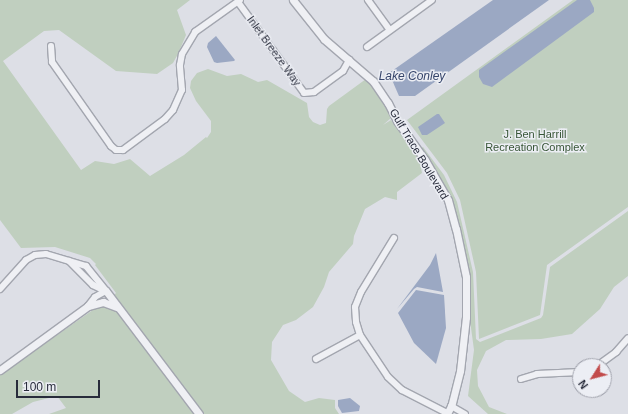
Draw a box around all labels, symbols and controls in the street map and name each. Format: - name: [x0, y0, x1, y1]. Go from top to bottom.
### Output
- street label: Inlet Breeze Way: [244, 13, 304, 89]
- water label: Lake Conley: [379, 70, 445, 84]
- street label: Gulf Trace Boulevard: [387, 106, 451, 202]
- park label: J. Ben Harrill Recreation Complex: [485, 128, 585, 154]
- north arrow: [572, 358, 612, 398]
- scale bar: [18, 372, 102, 398]
- text: N: [576, 378, 590, 391]
- text: 100 m: [23, 380, 56, 394]

